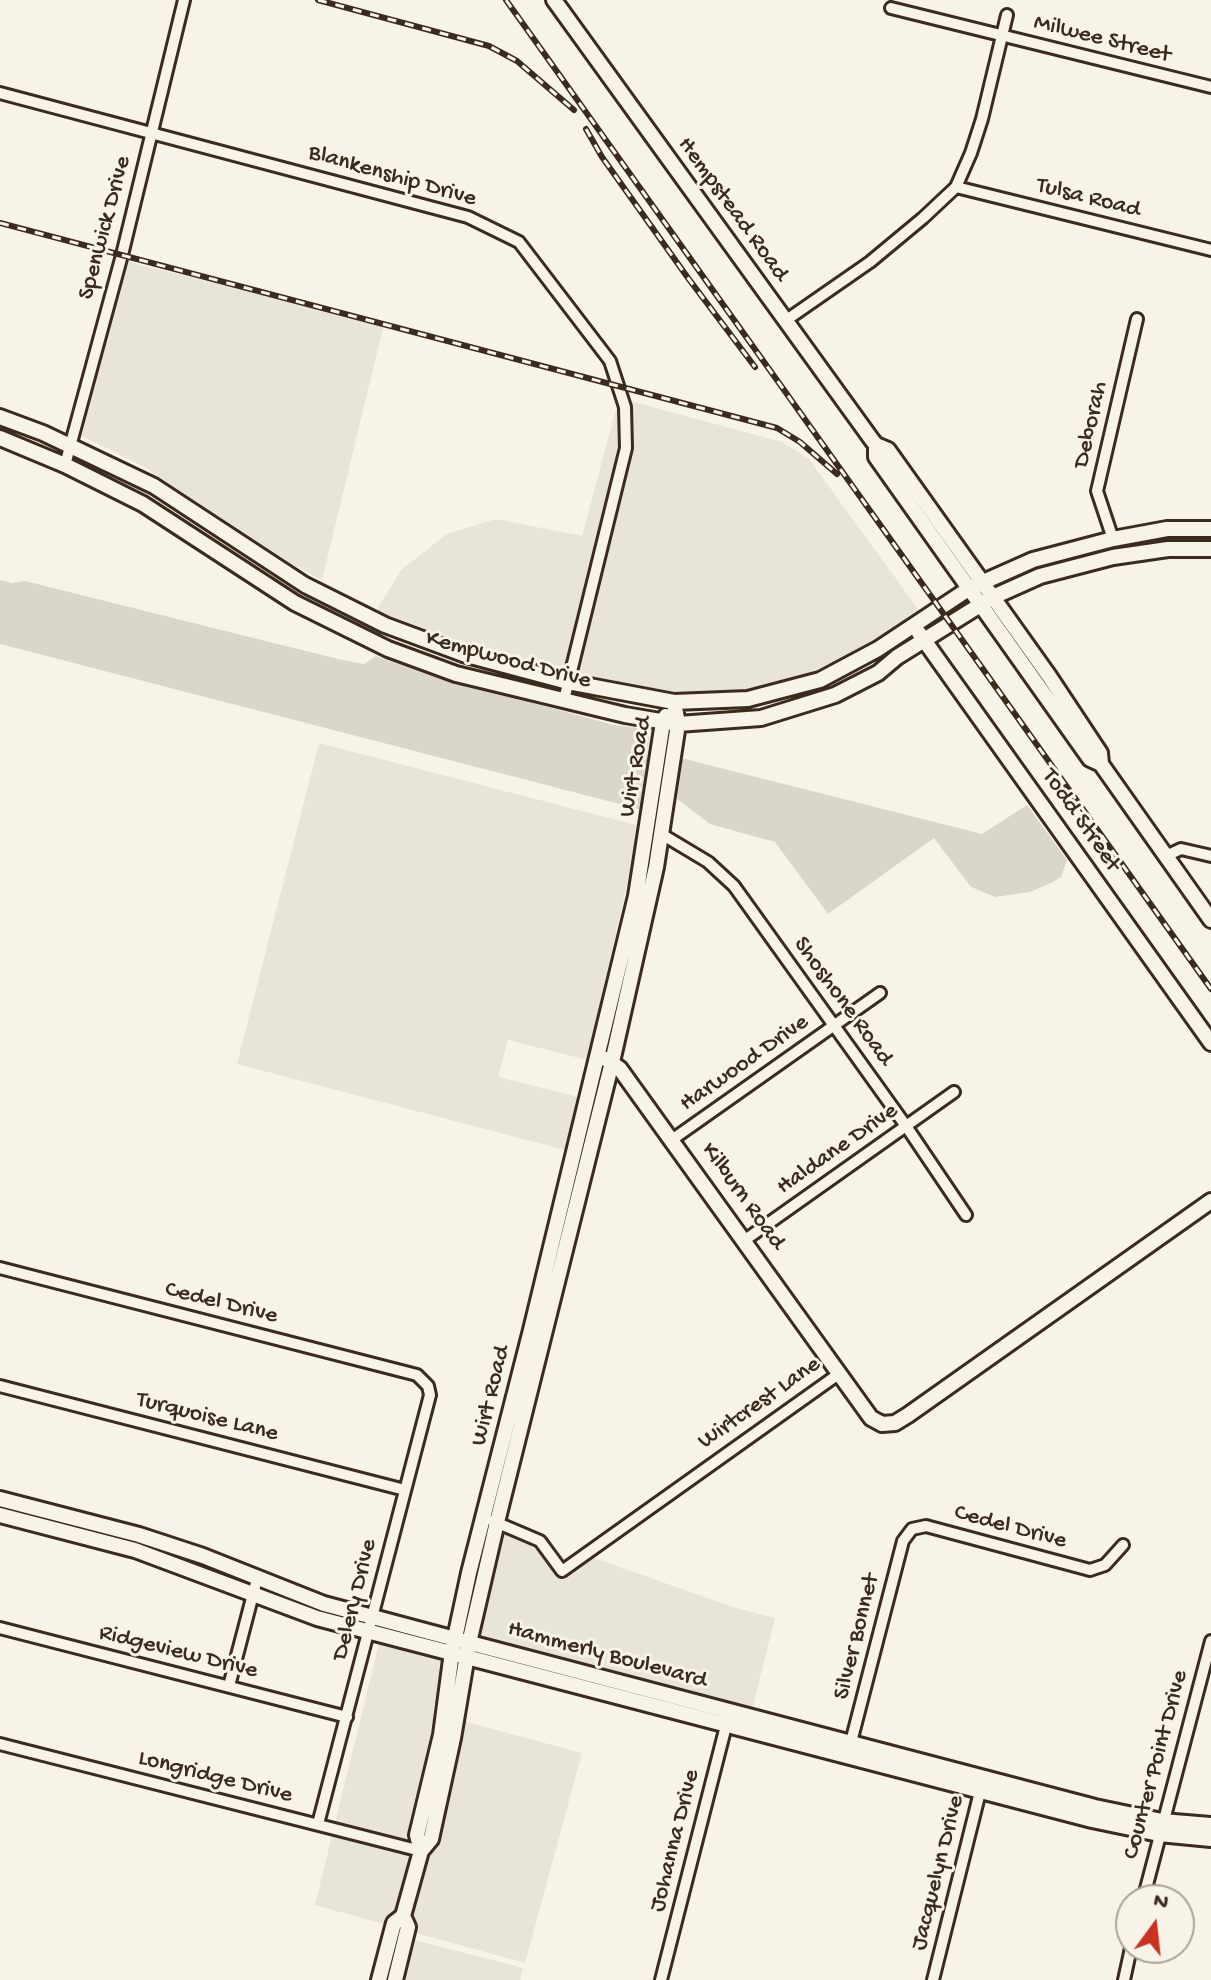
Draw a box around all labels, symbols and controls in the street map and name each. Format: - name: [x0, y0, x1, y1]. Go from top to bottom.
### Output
- street label: Milwee Street: [1031, 9, 1173, 71]
- street label: Hempstead Road: [670, 132, 794, 288]
- street label: Blankenship Drive: [305, 139, 479, 215]
- street label: Spenwick Drive: [73, 153, 139, 303]
- street label: Tulsa Road: [1033, 172, 1143, 226]
- street label: Deborah: [1068, 379, 1116, 471]
- street label: Kempwood Drive: [422, 625, 594, 697]
- street label: Wirt Road: [614, 714, 660, 820]
- street label: Todd Street: [1034, 764, 1126, 878]
- street label: Shoshone Road: [786, 932, 898, 1072]
- street label: Harwood Drive: [675, 1009, 815, 1119]
- street label: Haldane Drive: [772, 1098, 904, 1202]
- street label: Kilburn Road: [693, 1138, 791, 1256]
- street label: Cedel Drive: [162, 1276, 280, 1332]
- street label: Wirt Road: [466, 1343, 518, 1449]
- street label: Wirtcrest Lane: [693, 1351, 827, 1457]
- street label: Turquoise Lane: [133, 1386, 281, 1450]
- street label: Cedel Drive: [951, 1499, 1069, 1557]
- street label: Delery Drive: [327, 1536, 385, 1664]
- street label: Silver Bonnet: [828, 1571, 888, 1703]
- street label: Hammerly Boulevard: [504, 1616, 710, 1696]
- street label: Ridgeview Drive: [96, 1619, 260, 1687]
- street label: Counter Point Drive: [1118, 1667, 1196, 1863]
- street label: Longridge Drive: [135, 1745, 295, 1811]
- street label: Johanna Drive: [644, 1767, 708, 1915]
- street label: Jacquelyn Drive: [906, 1793, 972, 1953]
- north arrow: [1115, 1884, 1195, 1964]
- text: N: [1150, 1888, 1171, 1917]

